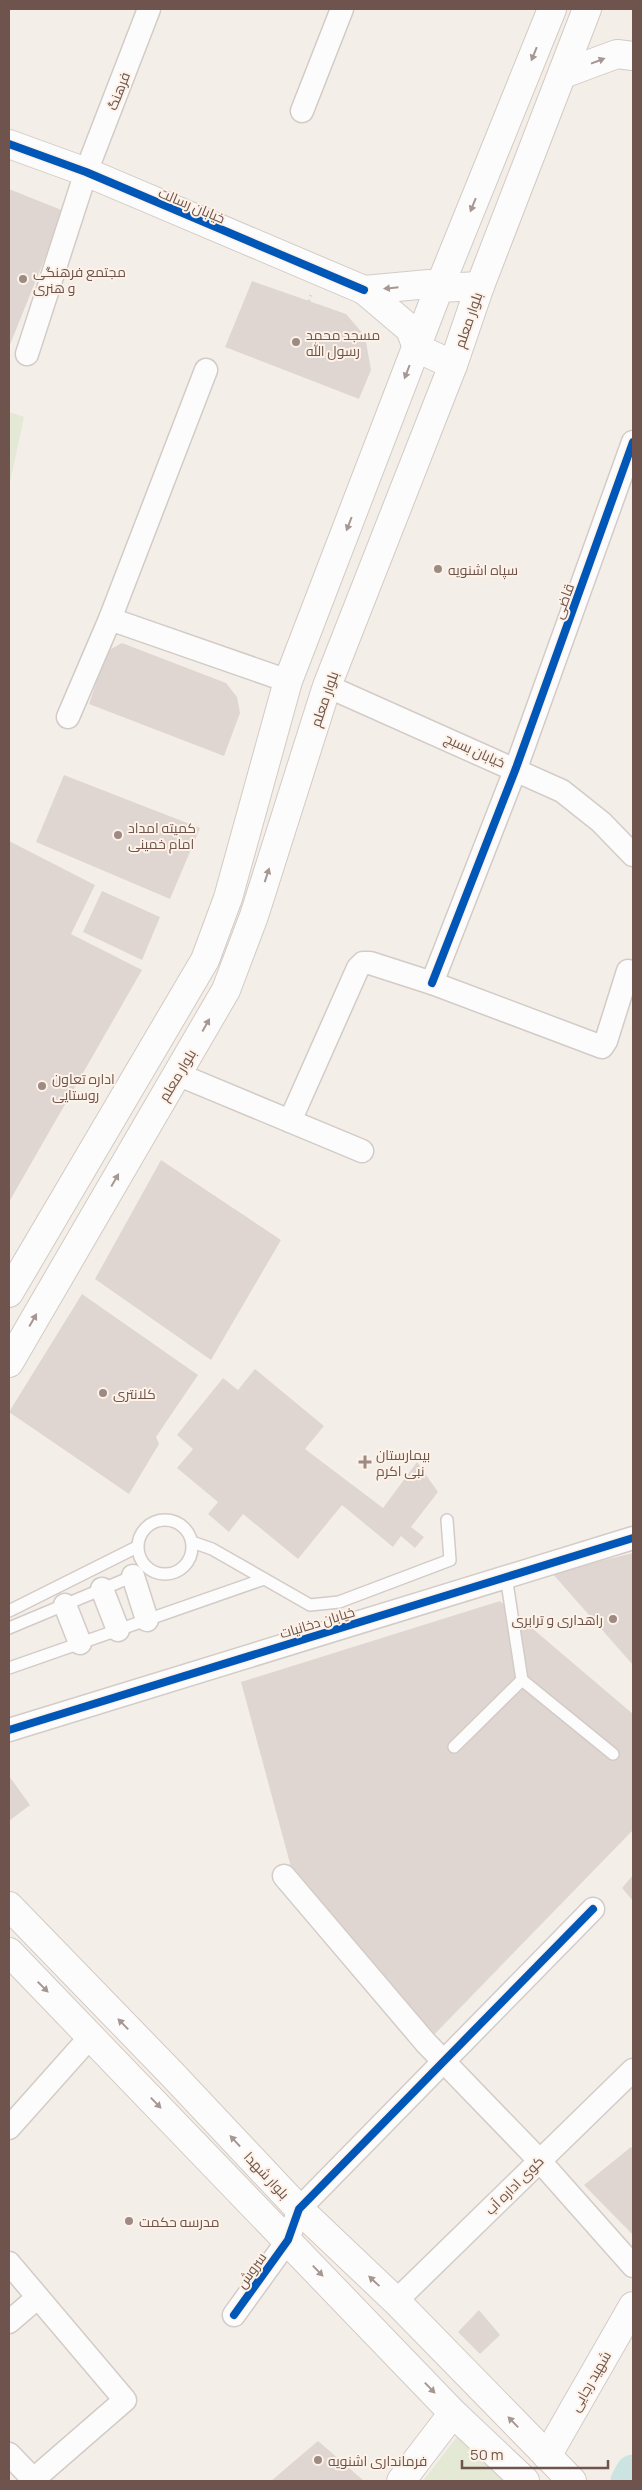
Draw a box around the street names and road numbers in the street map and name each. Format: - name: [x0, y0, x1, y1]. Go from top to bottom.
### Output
- street label: فرهنگ: [102, 69, 134, 113]
- street label: خیابان رسالت: [156, 182, 228, 228]
- street label: بلوار معلم: [450, 290, 487, 351]
- street label: قاضی: [548, 581, 578, 621]
- street label: بلوار معلم: [306, 669, 343, 730]
- street label: خیابان بسبچ: [442, 728, 508, 772]
- street label: بلوار معلم: [154, 1045, 201, 1105]
- street label: خیابان دخانیات: [277, 1602, 357, 1642]
- street label: بلوار شهدا: [240, 2147, 294, 2203]
- street label: کوی اداره آب: [480, 2151, 548, 2219]
- street label: سروش: [232, 2248, 270, 2292]
- street label: شهید رجایی: [565, 2347, 615, 2415]

